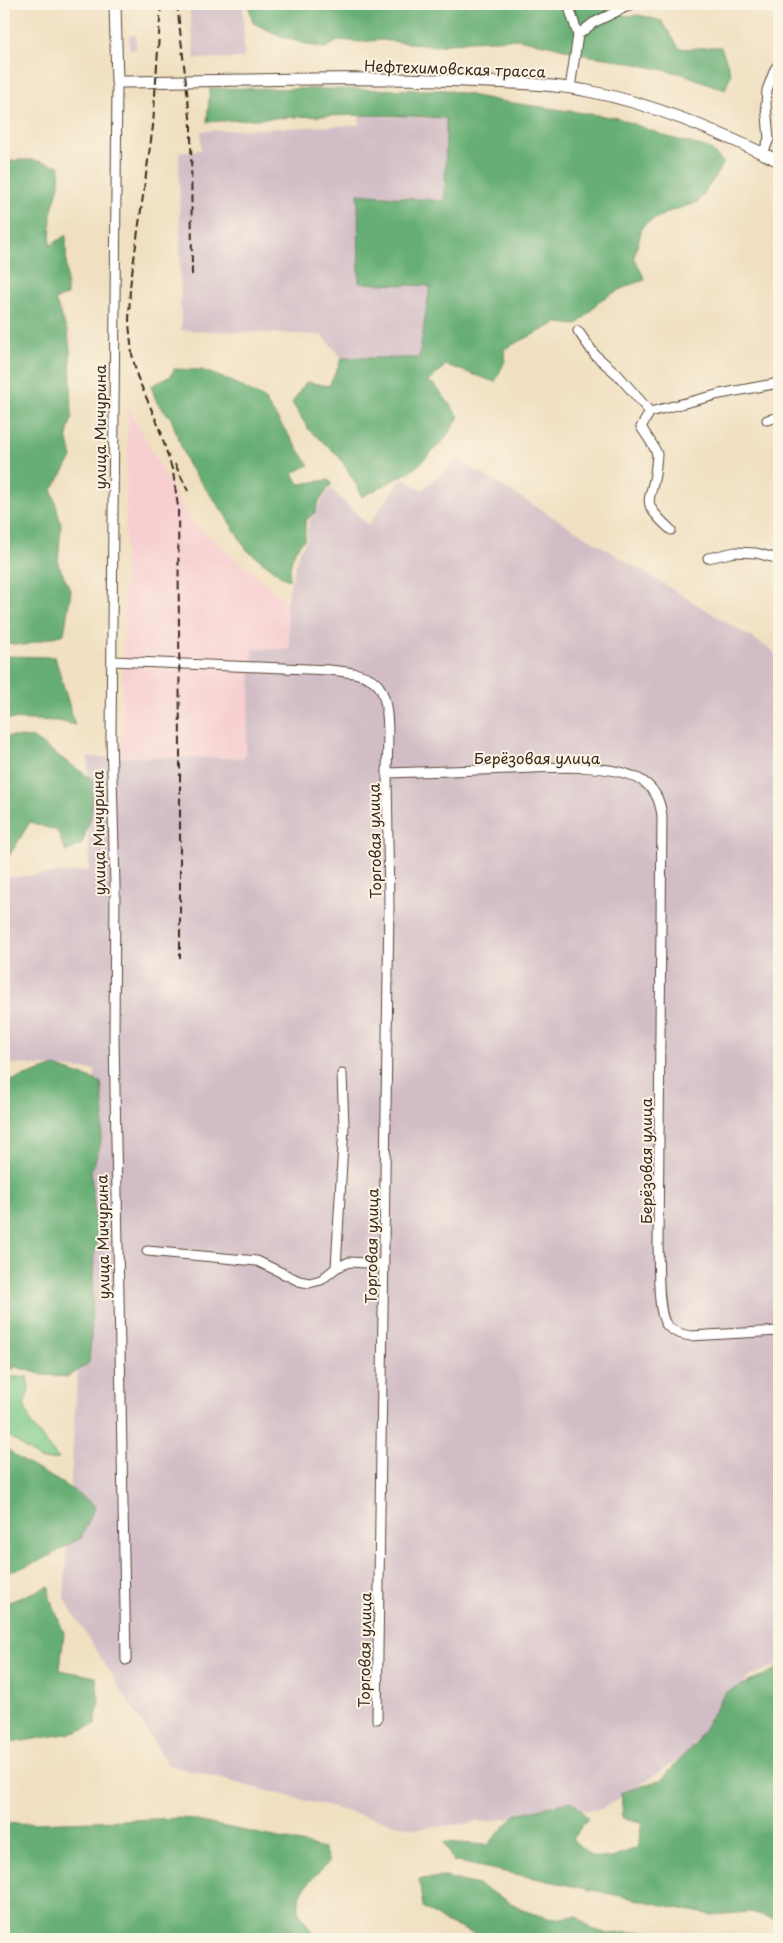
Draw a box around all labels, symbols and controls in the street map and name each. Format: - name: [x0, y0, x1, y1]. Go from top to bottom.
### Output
- street label: Нефтехимовская трасса: [364, 53, 547, 83]
- street label: улица Мичурина: [88, 364, 111, 489]
- street label: Берёзовая улица: [474, 746, 601, 769]
- street label: улица Мичурина: [85, 770, 111, 896]
- street label: Торговая улица: [361, 782, 387, 899]
- street label: Берёзовая улица: [634, 1097, 657, 1224]
- street label: улица Мичурина: [89, 1174, 115, 1300]
- street label: Торговая улица: [358, 1187, 384, 1304]
- street label: Торговая улица: [351, 1591, 377, 1708]

